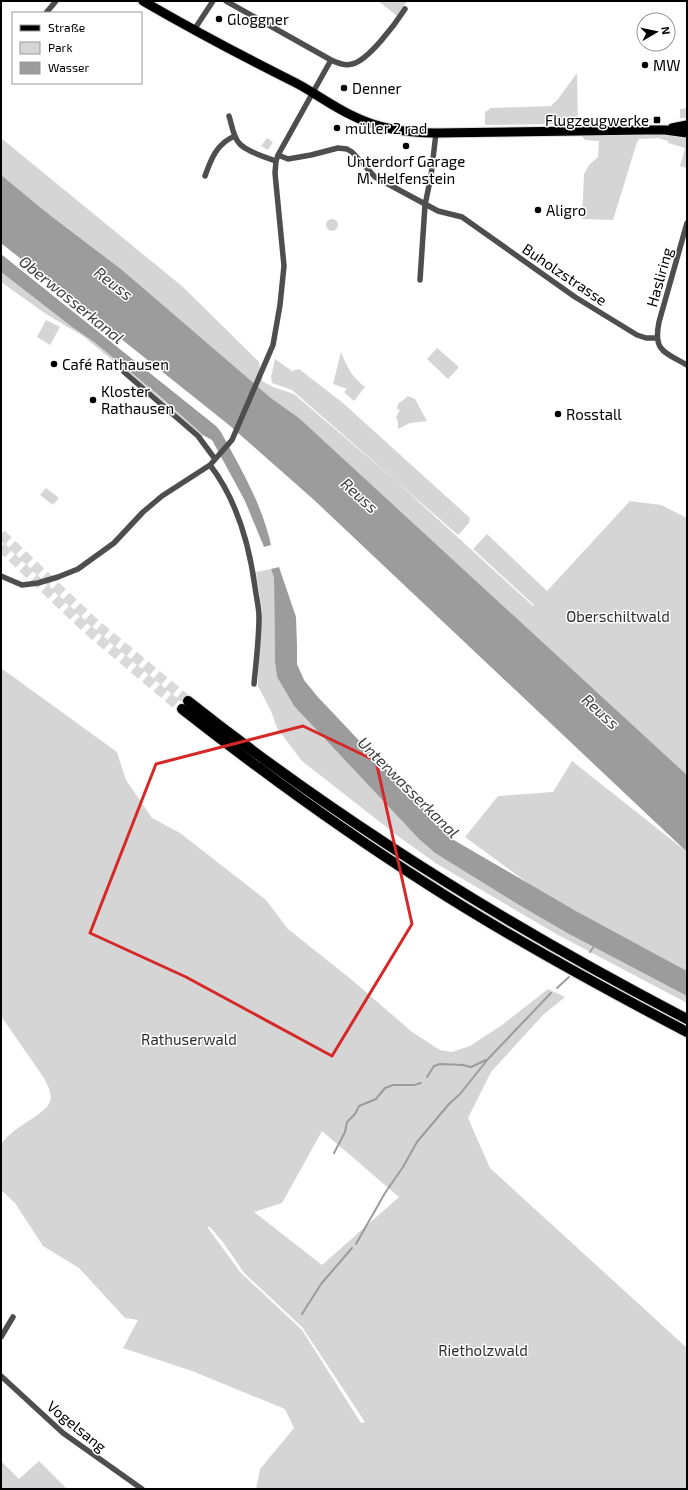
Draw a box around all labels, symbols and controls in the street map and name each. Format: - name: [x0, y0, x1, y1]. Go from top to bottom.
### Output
- place label: Gloggner: [227, 10, 289, 28]
- legend: [12, 12, 142, 84]
- north arrow: [636, 12, 676, 52]
- marker: Gloggner: [214, 14, 224, 24]
- text: Straße: [48, 20, 85, 34]
- text: N: [659, 25, 673, 35]
- text: Park: [48, 40, 73, 54]
- place label: MW: [653, 56, 680, 74]
- text: Wasser: [48, 60, 89, 74]
- marker: MW: [640, 60, 650, 70]
- place label: Denner: [352, 79, 402, 97]
- marker: Denner: [339, 83, 349, 93]
- place label: Flugzeugwerke: [545, 111, 649, 129]
- marker: Flugzeugwerke: [652, 115, 662, 125]
- place label: müller 2 rad: [345, 119, 427, 137]
- marker: müller 2 rad: [332, 123, 342, 133]
- marker: Unterdorf Garage M. Helfenstein: [401, 141, 411, 151]
- place label: Unterdorf Garage M. Helfenstein: [347, 152, 465, 187]
- place label: Aligro: [546, 201, 586, 219]
- marker: Aligro: [533, 205, 543, 215]
- street label: Buholzstrasse: [519, 239, 611, 309]
- street label: Hasliring: [642, 245, 676, 309]
- water label: Oberwasserkanal: [16, 251, 128, 347]
- water label: Reuss: [91, 262, 137, 304]
- place label: Café Rathausen: [62, 355, 169, 373]
- marker: Café Rathausen: [49, 359, 59, 369]
- place label: Kloster Rathausen: [101, 382, 174, 417]
- marker: Kloster Rathausen: [88, 395, 98, 405]
- place label: Rosstall: [566, 405, 622, 423]
- marker: Rosstall: [553, 409, 563, 419]
- water label: Reuss: [337, 473, 383, 517]
- park label: Oberschiltwald: [566, 607, 670, 625]
- water label: Reuss: [578, 689, 624, 733]
- water label: Unterwasserkanal: [354, 732, 464, 842]
- park label: Rathuserwald: [141, 1030, 237, 1048]
- park label: Rietholzwald: [438, 1341, 528, 1359]
- street label: Vogelsang: [44, 1397, 111, 1456]

